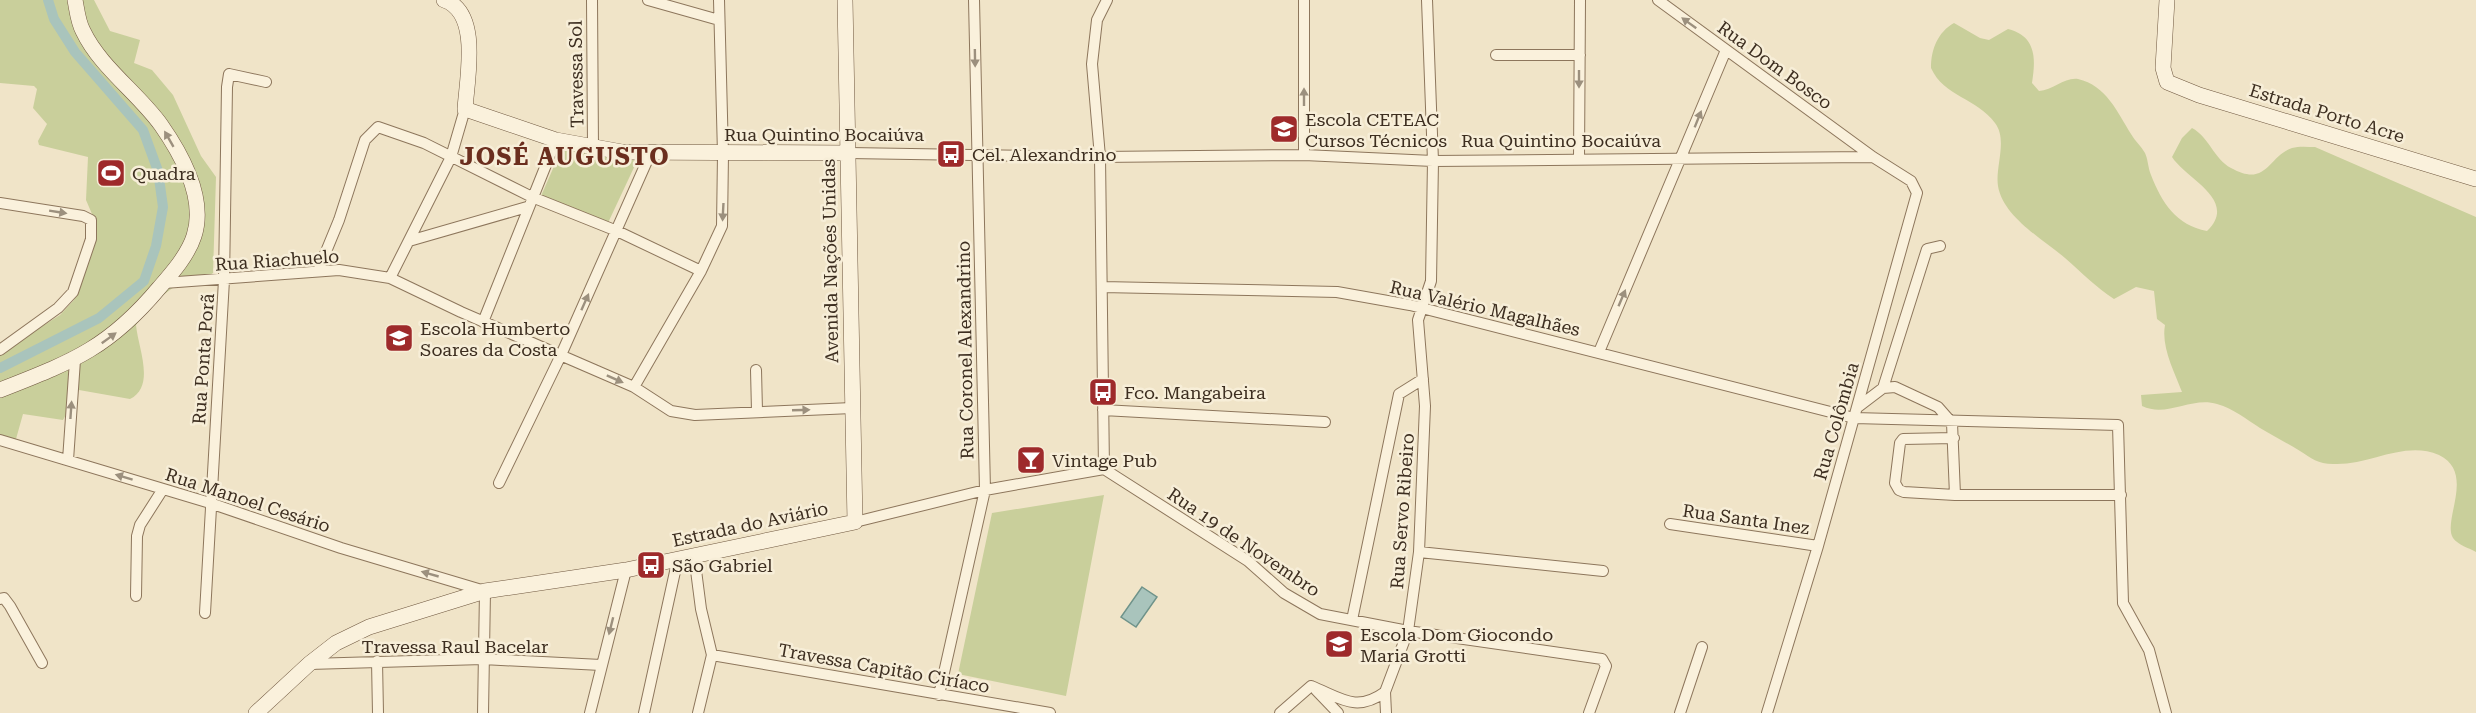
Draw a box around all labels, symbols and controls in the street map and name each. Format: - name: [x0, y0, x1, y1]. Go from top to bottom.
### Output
- street label: Rua Dom Bosco: [1714, 16, 1836, 114]
- one-way arrow: [1682, 18, 1697, 30]
- street label: Travessa Sol: [565, 20, 587, 128]
- one-way arrow: [970, 49, 980, 68]
- one-way arrow: [1574, 70, 1584, 89]
- street label: Estrada Porto Acre: [2247, 79, 2407, 147]
- one-way arrow: [1299, 87, 1309, 106]
- place label: Escola CETEAC Cursos Técnicos: [1305, 109, 1447, 151]
- one-way arrow: [1693, 109, 1703, 127]
- school or university icon: Escola CETEAC Cursos Técnicos: [1268, 113, 1300, 145]
- street label: Rua Quintino Bocaiúva: [724, 124, 924, 145]
- street label: Rua Quintino Bocaiúva: [1461, 130, 1661, 151]
- one-way arrow: [164, 131, 175, 147]
- bus stop icon: Cel. Alexandrino: [935, 138, 967, 170]
- district label: JOSÉ AUGUSTO: [460, 141, 670, 171]
- place label: Cel. Alexandrino: [972, 144, 1117, 165]
- sports icon: Quadra: [95, 157, 127, 189]
- street label: Avenida Nações Unidas: [818, 159, 842, 363]
- place label: Quadra: [132, 163, 196, 184]
- one-way arrow: [718, 203, 727, 222]
- one-way arrow: [48, 208, 67, 217]
- street label: Rua Coronel Alexandrino: [953, 241, 977, 459]
- street label: Rua Riachuelo: [214, 245, 340, 275]
- street label: Rua Valério Magalhães: [1388, 276, 1582, 340]
- one-way arrow: [1618, 289, 1627, 307]
- street label: Rua Ponta Porã: [188, 292, 218, 425]
- one-way arrow: [581, 293, 590, 311]
- place label: Escola Humberto Soares da Costa: [420, 318, 570, 360]
- school or university icon: Escola Humberto Soares da Costa: [383, 322, 415, 354]
- one-way arrow: [101, 332, 117, 344]
- street label: Rua Colômbia: [1809, 359, 1863, 482]
- one-way arrow: [606, 374, 624, 384]
- bus stop icon: Fco. Mangabeira: [1087, 376, 1119, 408]
- place label: Fco. Mangabeira: [1124, 382, 1266, 403]
- one-way arrow: [66, 400, 76, 419]
- one-way arrow: [791, 405, 810, 414]
- street label: Rua Servo Ribeiro: [1386, 432, 1418, 590]
- bar icon: Vintage Pub: [1015, 444, 1047, 476]
- place label: Vintage Pub: [1052, 450, 1157, 471]
- street label: Rua Manoel Cesário: [163, 463, 333, 537]
- one-way arrow: [115, 472, 133, 481]
- street label: Rua 19 de Novembro: [1164, 483, 1324, 601]
- street label: Estrada do Aviário: [670, 497, 830, 551]
- street label: Rua Santa Inez: [1681, 500, 1811, 538]
- bus stop icon: São Gabriel: [635, 549, 667, 581]
- place label: São Gabriel: [672, 555, 773, 576]
- one-way arrow: [421, 568, 439, 578]
- one-way arrow: [606, 617, 616, 635]
- place label: Escola Dom Giocondo Maria Grotti: [1360, 624, 1553, 666]
- school or university icon: Escola Dom Giocondo Maria Grotti: [1323, 628, 1355, 660]
- street label: Travessa Raul Bacelar: [362, 636, 548, 657]
- street label: Travessa Capitão Ciríaco: [777, 639, 991, 697]

